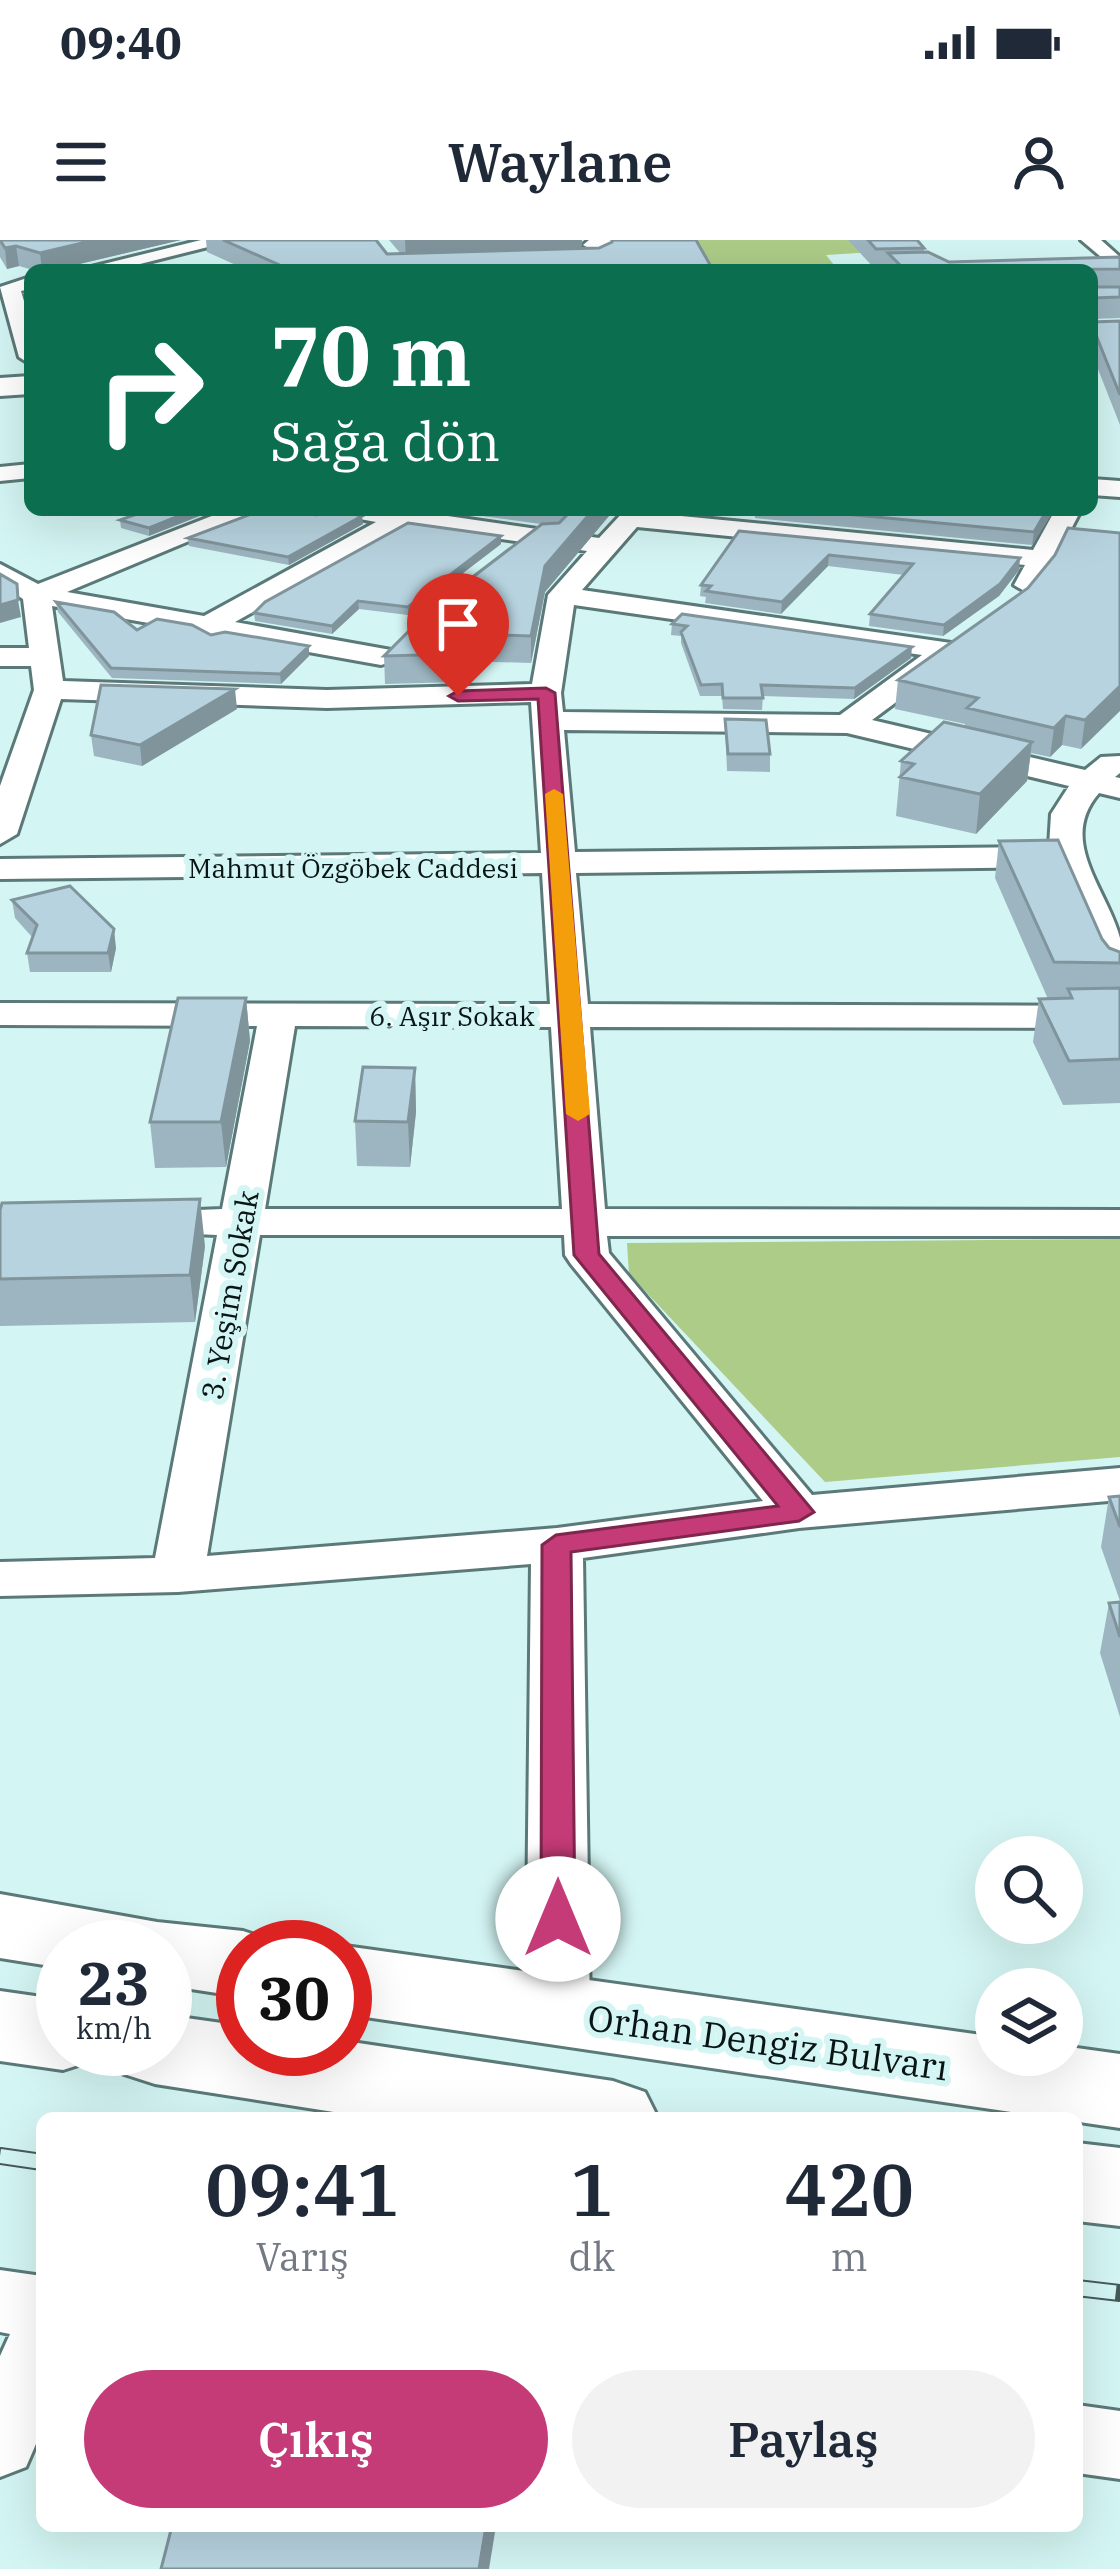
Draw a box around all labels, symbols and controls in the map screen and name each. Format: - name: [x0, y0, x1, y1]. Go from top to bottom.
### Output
- text: 09:40: [60, 13, 182, 71]
- text: Waylane: [448, 127, 672, 197]
- icon: menu: [48, 129, 114, 195]
- icon: person: [1006, 129, 1072, 195]
- text: 70 m: [270, 300, 472, 409]
- icon: right: [72, 312, 228, 468]
- text: Sağa dön: [270, 406, 500, 476]
- pin: [407, 573, 509, 696]
- icon: arrive: [425, 591, 491, 657]
- street label: Mahmut Özgöbek Caddesi: [188, 850, 518, 885]
- street label: 6. Aşır Sokak: [369, 998, 535, 1033]
- street label: 3. Yeşim Sokak: [191, 1187, 267, 1403]
- map controls: [975, 1836, 1083, 2076]
- button: search: [975, 1836, 1083, 1944]
- position arrow: [495, 1856, 621, 1982]
- speed limit sign: 30: [216, 1920, 372, 2076]
- text: 23: [78, 1943, 150, 2022]
- button: layers: [975, 1968, 1083, 2076]
- street label: Orhan Dengiz Bulvarı: [585, 1993, 951, 2091]
- text: km/h: [76, 2008, 152, 2047]
- text: 09:41: [205, 2142, 399, 2236]
- text: 1: [570, 2142, 613, 2236]
- text: 420: [784, 2142, 914, 2236]
- text: Varış: [256, 2231, 349, 2282]
- text: dk: [569, 2231, 615, 2282]
- text: m: [830, 2231, 868, 2282]
- button: Çıkış: [84, 2370, 548, 2508]
- button: Paylaş: [572, 2370, 1035, 2508]

